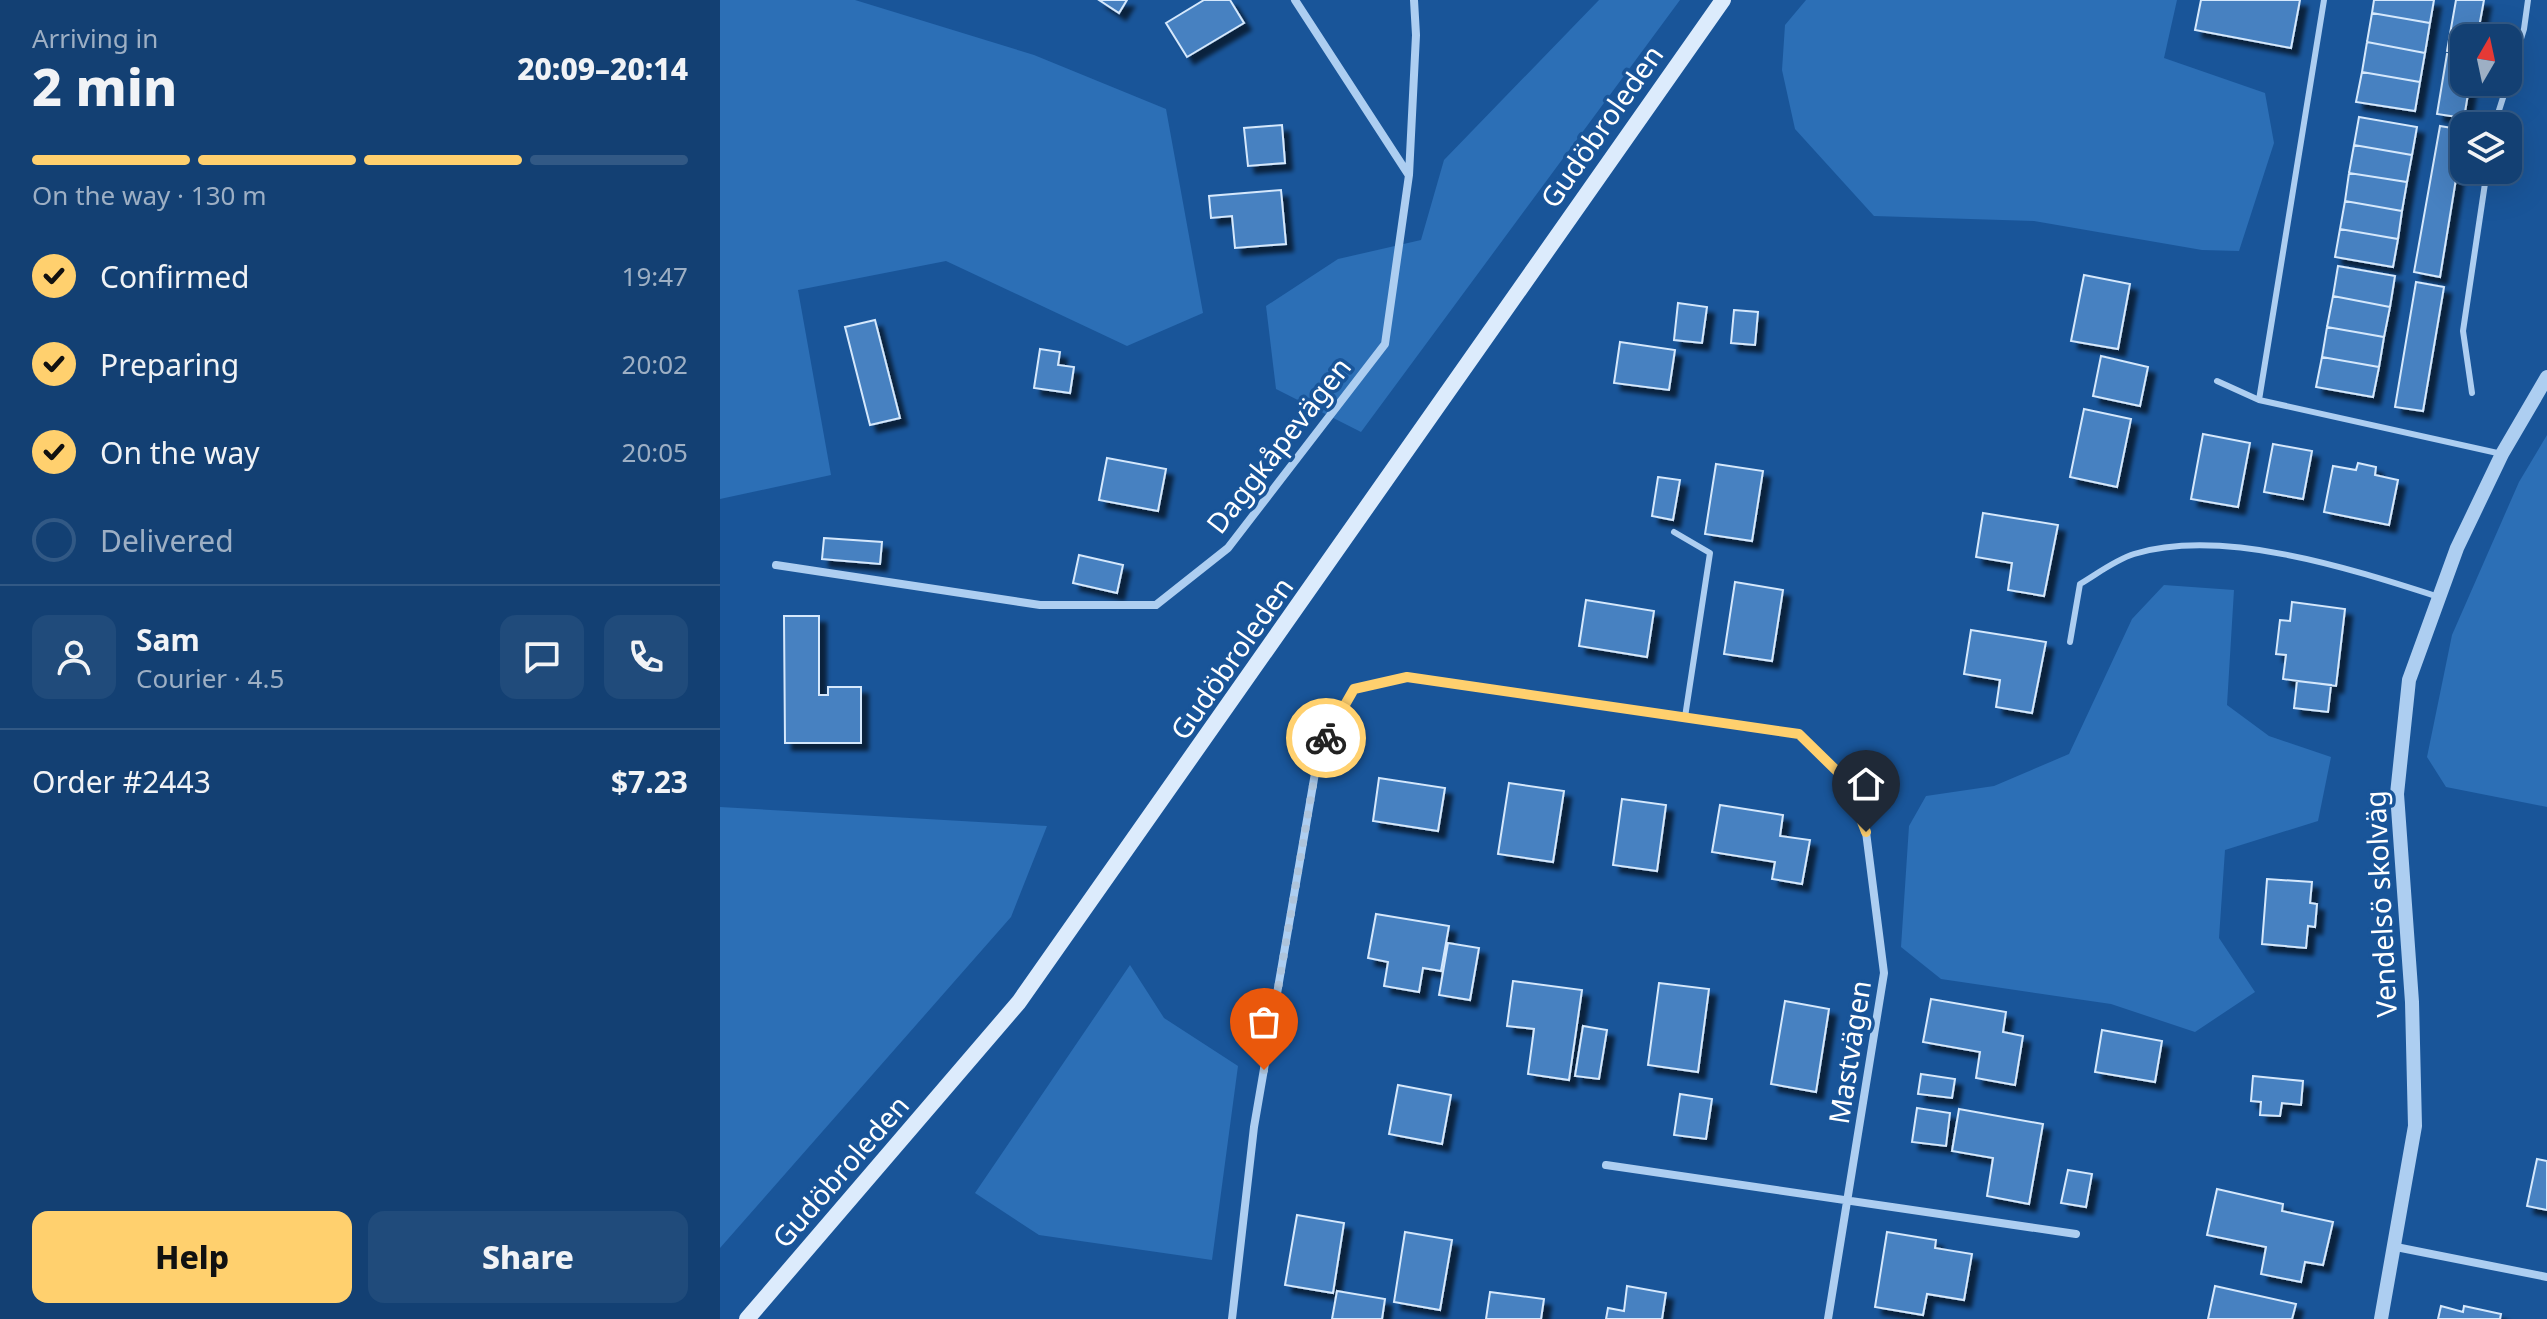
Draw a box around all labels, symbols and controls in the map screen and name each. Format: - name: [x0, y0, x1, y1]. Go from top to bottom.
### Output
- text: Arriving in: [32, 20, 158, 56]
- north arrow: [2450, 24, 2522, 96]
- map controls: [2450, 24, 2522, 184]
- street label: Gudöbroleden: [1531, 37, 1671, 215]
- text: 20:09–20:14: [517, 48, 688, 89]
- text: 2 min: [32, 50, 177, 121]
- button: layers: [2450, 112, 2522, 184]
- text: On the way · 130 m: [32, 177, 266, 213]
- icon: check: [32, 254, 76, 298]
- text: Confirmed: [100, 256, 250, 297]
- text: 19:47: [622, 258, 688, 294]
- icon: check: [32, 342, 76, 386]
- text: Preparing: [100, 344, 239, 385]
- text: 20:02: [622, 346, 688, 382]
- street label: Daggkåpevägen: [1197, 349, 1359, 541]
- icon: check: [32, 430, 76, 474]
- text: On the way: [100, 432, 260, 473]
- text: 20:05: [622, 434, 688, 470]
- text: Delivered: [100, 520, 234, 561]
- street label: Gudöbroleden: [1161, 569, 1301, 747]
- button: person: [32, 615, 116, 699]
- button: chat: [500, 615, 584, 699]
- button: phone: [604, 615, 688, 699]
- text: Sam: [136, 619, 200, 660]
- text: Courier · 4.5: [136, 660, 284, 696]
- courier: [1286, 698, 1366, 778]
- icon: bike: [1304, 716, 1348, 760]
- pin: [1832, 750, 1900, 832]
- text: Order #2443: [32, 761, 211, 802]
- text: $7.23: [611, 761, 688, 802]
- icon: home: [1844, 762, 1888, 806]
- street label: Vendelsö skolväg: [2355, 790, 2405, 1018]
- street label: Mastvägen: [1819, 977, 1879, 1127]
- pin: [1230, 988, 1298, 1070]
- icon: bag: [1242, 1000, 1286, 1044]
- street label: Gudöbroleden: [763, 1087, 917, 1255]
- button: Help: [32, 1211, 352, 1303]
- button: Share: [368, 1211, 688, 1303]

